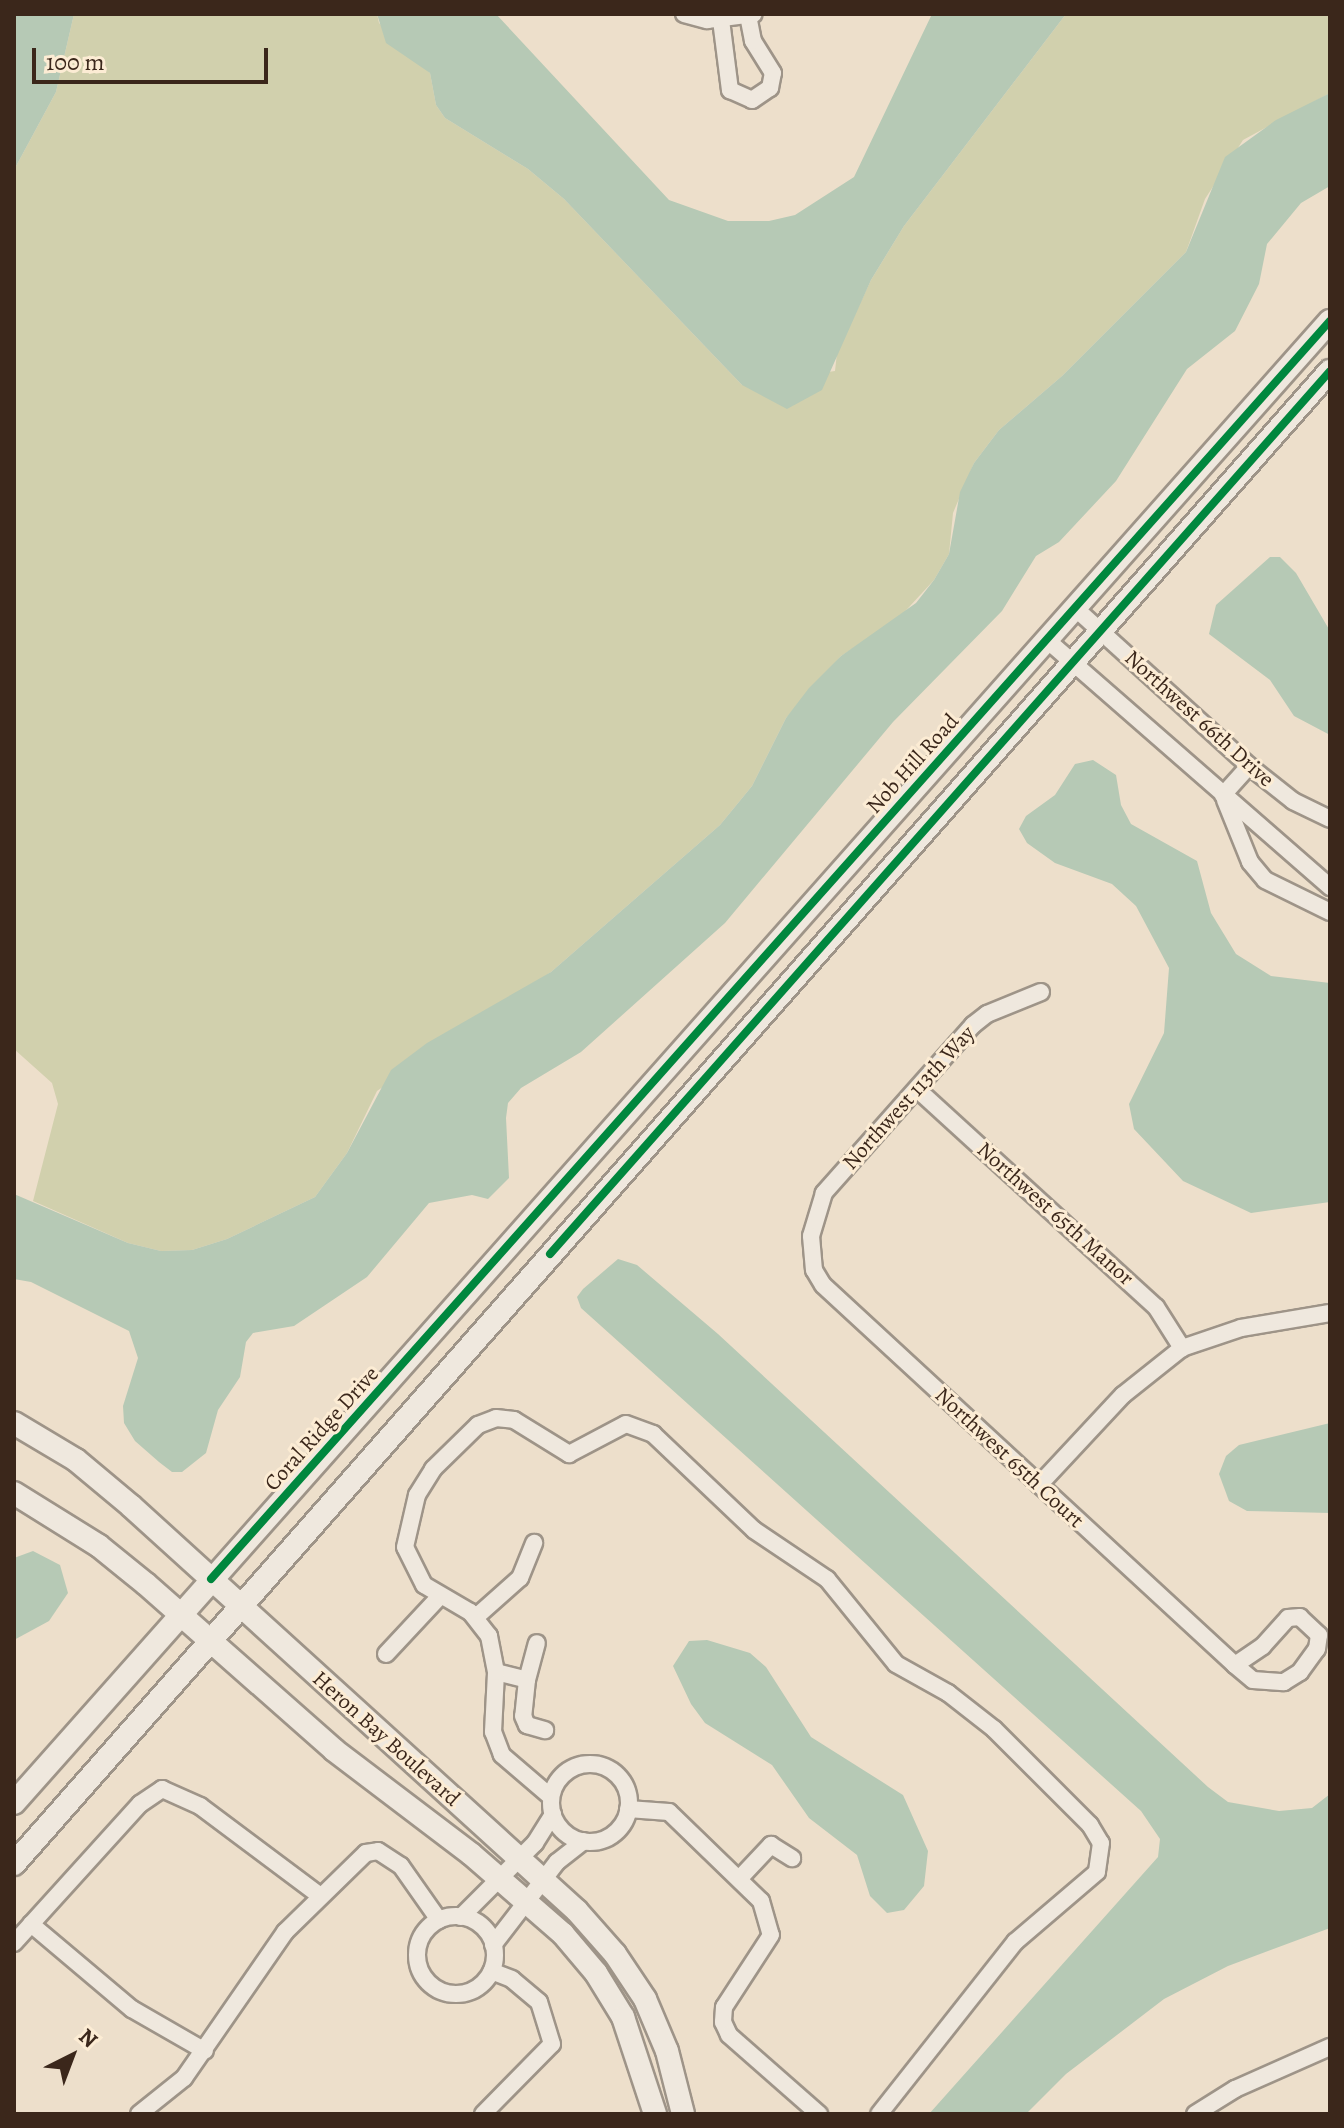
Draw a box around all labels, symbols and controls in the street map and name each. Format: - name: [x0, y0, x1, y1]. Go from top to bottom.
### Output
- scale bar: [36, 32, 272, 82]
- text: 100 m: [46, 46, 105, 78]
- street label: Northwest 66th Drive: [1119, 645, 1279, 793]
- street label: Nob Hill Road: [861, 709, 965, 819]
- street label: Northwest 113th Way: [837, 1021, 981, 1175]
- street label: Northwest 65th Manor: [971, 1137, 1139, 1291]
- street label: Coral Ridge Drive: [259, 1361, 385, 1497]
- street label: Northwest 65th Court: [929, 1382, 1089, 1534]
- street label: Heron Bay Boulevard: [307, 1666, 465, 1812]
- north arrow: [32, 2016, 112, 2096]
- text: N: [72, 2022, 104, 2055]

